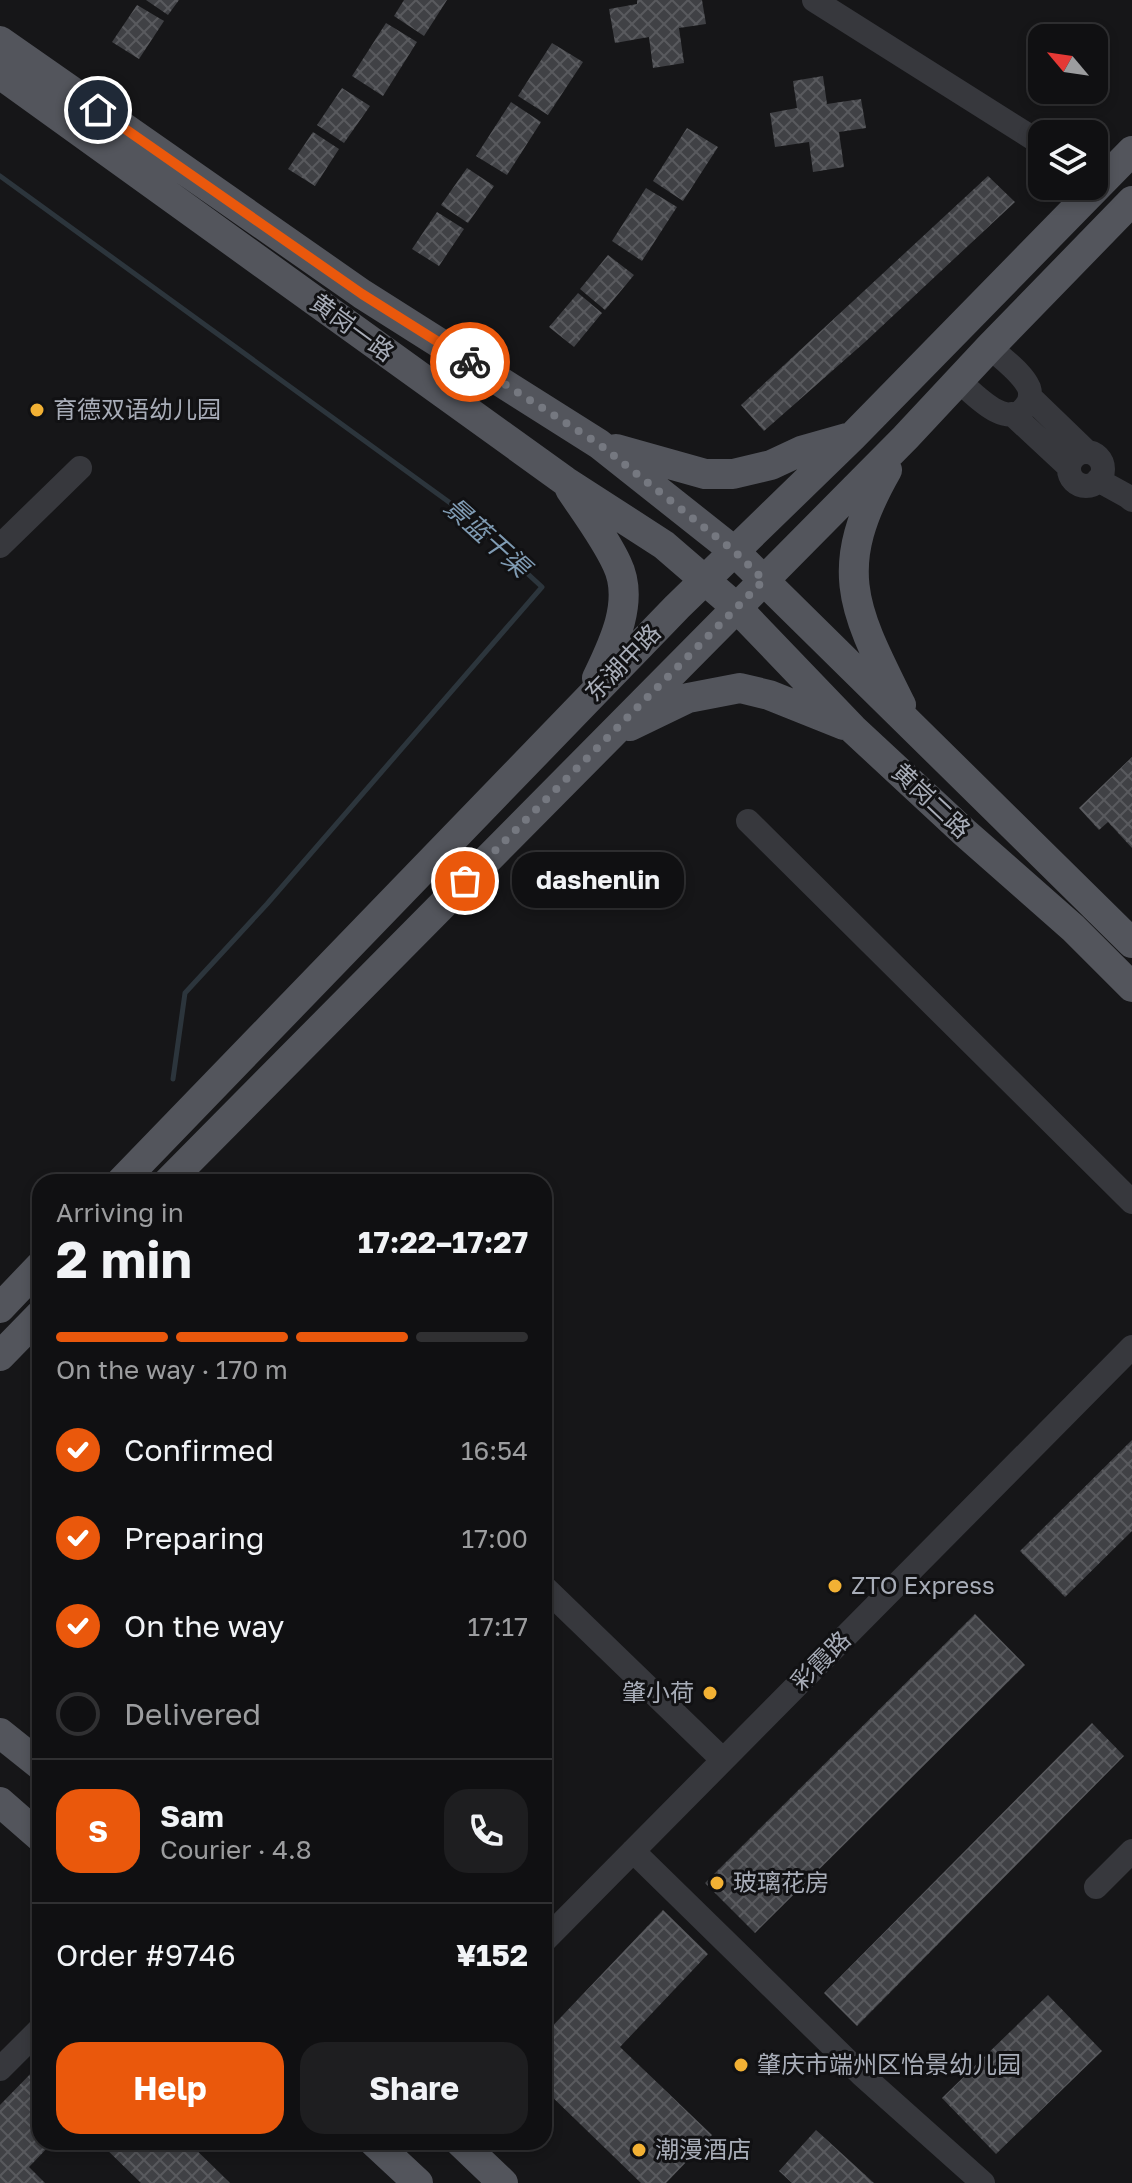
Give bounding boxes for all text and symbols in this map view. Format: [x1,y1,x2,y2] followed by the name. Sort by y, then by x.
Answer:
[1028,24,1108,104] north arrow
[1028,24,1108,200] map controls
[64,76,132,144] pin
[76,88,120,132] icon: home
[1028,120,1108,200] button: layers
[306,287,400,367] street label: 黄岗一路
[430,322,510,402] courier
[448,340,492,384] icon: bike
[53,394,221,423] place label: 育德双语幼儿园
[28,401,46,419] marker: 育德双语幼儿园
[438,490,539,586] water label: 景蓝干渠
[578,617,666,707] street label: 东湖中路
[887,757,977,843] street label: 黄岗二路
[431,847,499,915] pin
[513,853,685,909] callout: dashenlin
[443,859,487,903] icon: bag
[536,864,660,895] text: dashenlin
[56,1197,184,1228] text: Arriving in
[358,1224,528,1260] text: 17:22–17:27
[56,1227,192,1289] text: 2 min
[56,1354,288,1385] text: On the way · 170 m
[56,1428,100,1472] icon: check
[124,1432,274,1468] text: Confirmed
[461,1435,528,1466] text: 16:54
[56,1516,100,1560] icon: check
[124,1520,265,1556] text: Preparing
[462,1523,528,1554] text: 17:00
[851,1570,995,1599] place label: ZTO Express
[826,1577,844,1595] marker: ZTO Express
[56,1604,100,1648] icon: check
[124,1608,284,1644] text: On the way
[467,1611,528,1642] text: 17:17
[784,1624,856,1696] street label: 彩霞路
[622,1677,694,1706] place label: 肇小荷
[701,1684,719,1702] marker: 肇小荷
[124,1696,261,1732] text: Delivered
[444,1789,528,1873] button: phone
[160,1798,224,1834] text: Sam
[88,1813,108,1849] text: S
[160,1834,312,1865] text: Courier · 4.8
[733,1867,829,1896] place label: 玻璃花房
[708,1874,726,1892] marker: 玻璃花房
[56,1937,236,1973] text: Order #9746
[456,1937,528,1973] text: ¥152
[56,2042,284,2134] button: Help
[300,2042,528,2134] button: Share
[757,2049,1021,2078] place label: 肇庆市端州区怡景幼儿园
[732,2056,750,2074] marker: 肇庆市端州区怡景幼儿园
[655,2134,751,2163] place label: 潮漫酒店
[630,2141,648,2159] marker: 潮漫酒店

